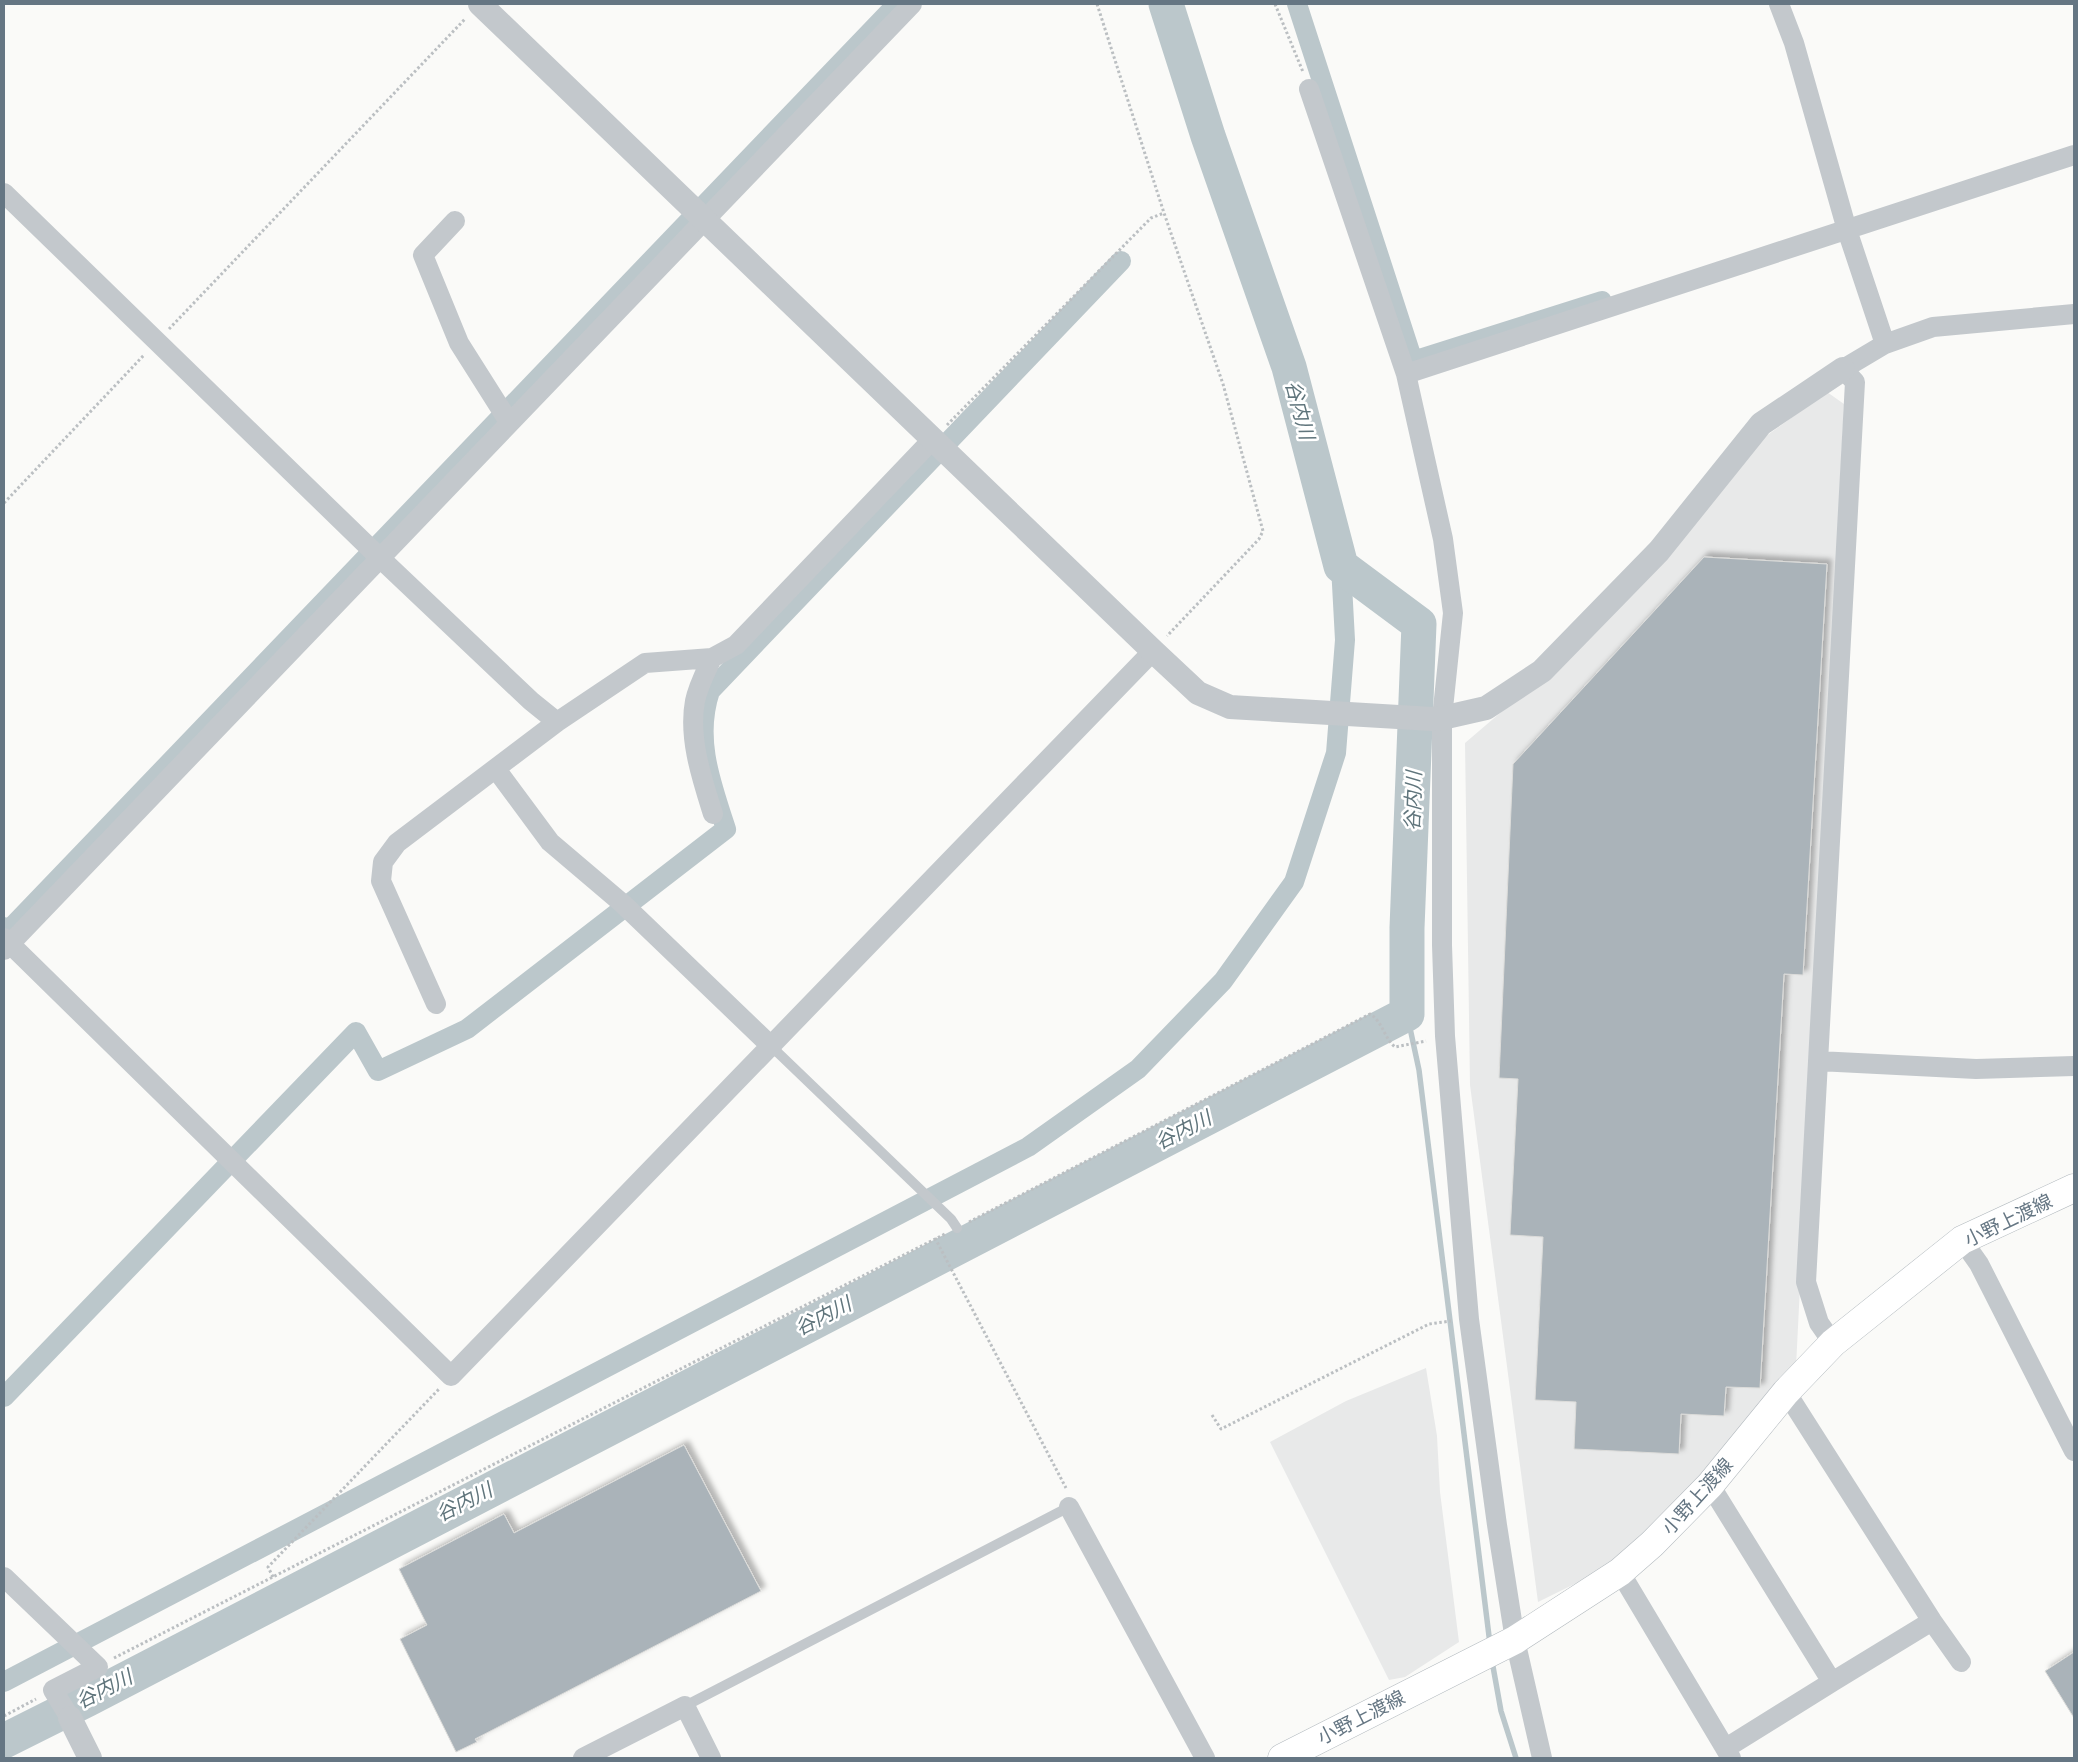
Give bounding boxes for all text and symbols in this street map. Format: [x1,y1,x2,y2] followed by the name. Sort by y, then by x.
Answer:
[1278,377,1322,445] water label: 谷内川
[1398,769,1429,832] water label: 谷内川
[1150,1103,1218,1157] water label: 谷内川
[1960,1187,2057,1253] street label: 小野上渡線
[790,1289,858,1343] water label: 谷内川
[1656,1452,1739,1541] street label: 小野上渡線
[431,1475,499,1529] water label: 谷内川
[71,1662,139,1716] water label: 谷内川
[1313,1684,1410,1751] street label: 小野上渡線

